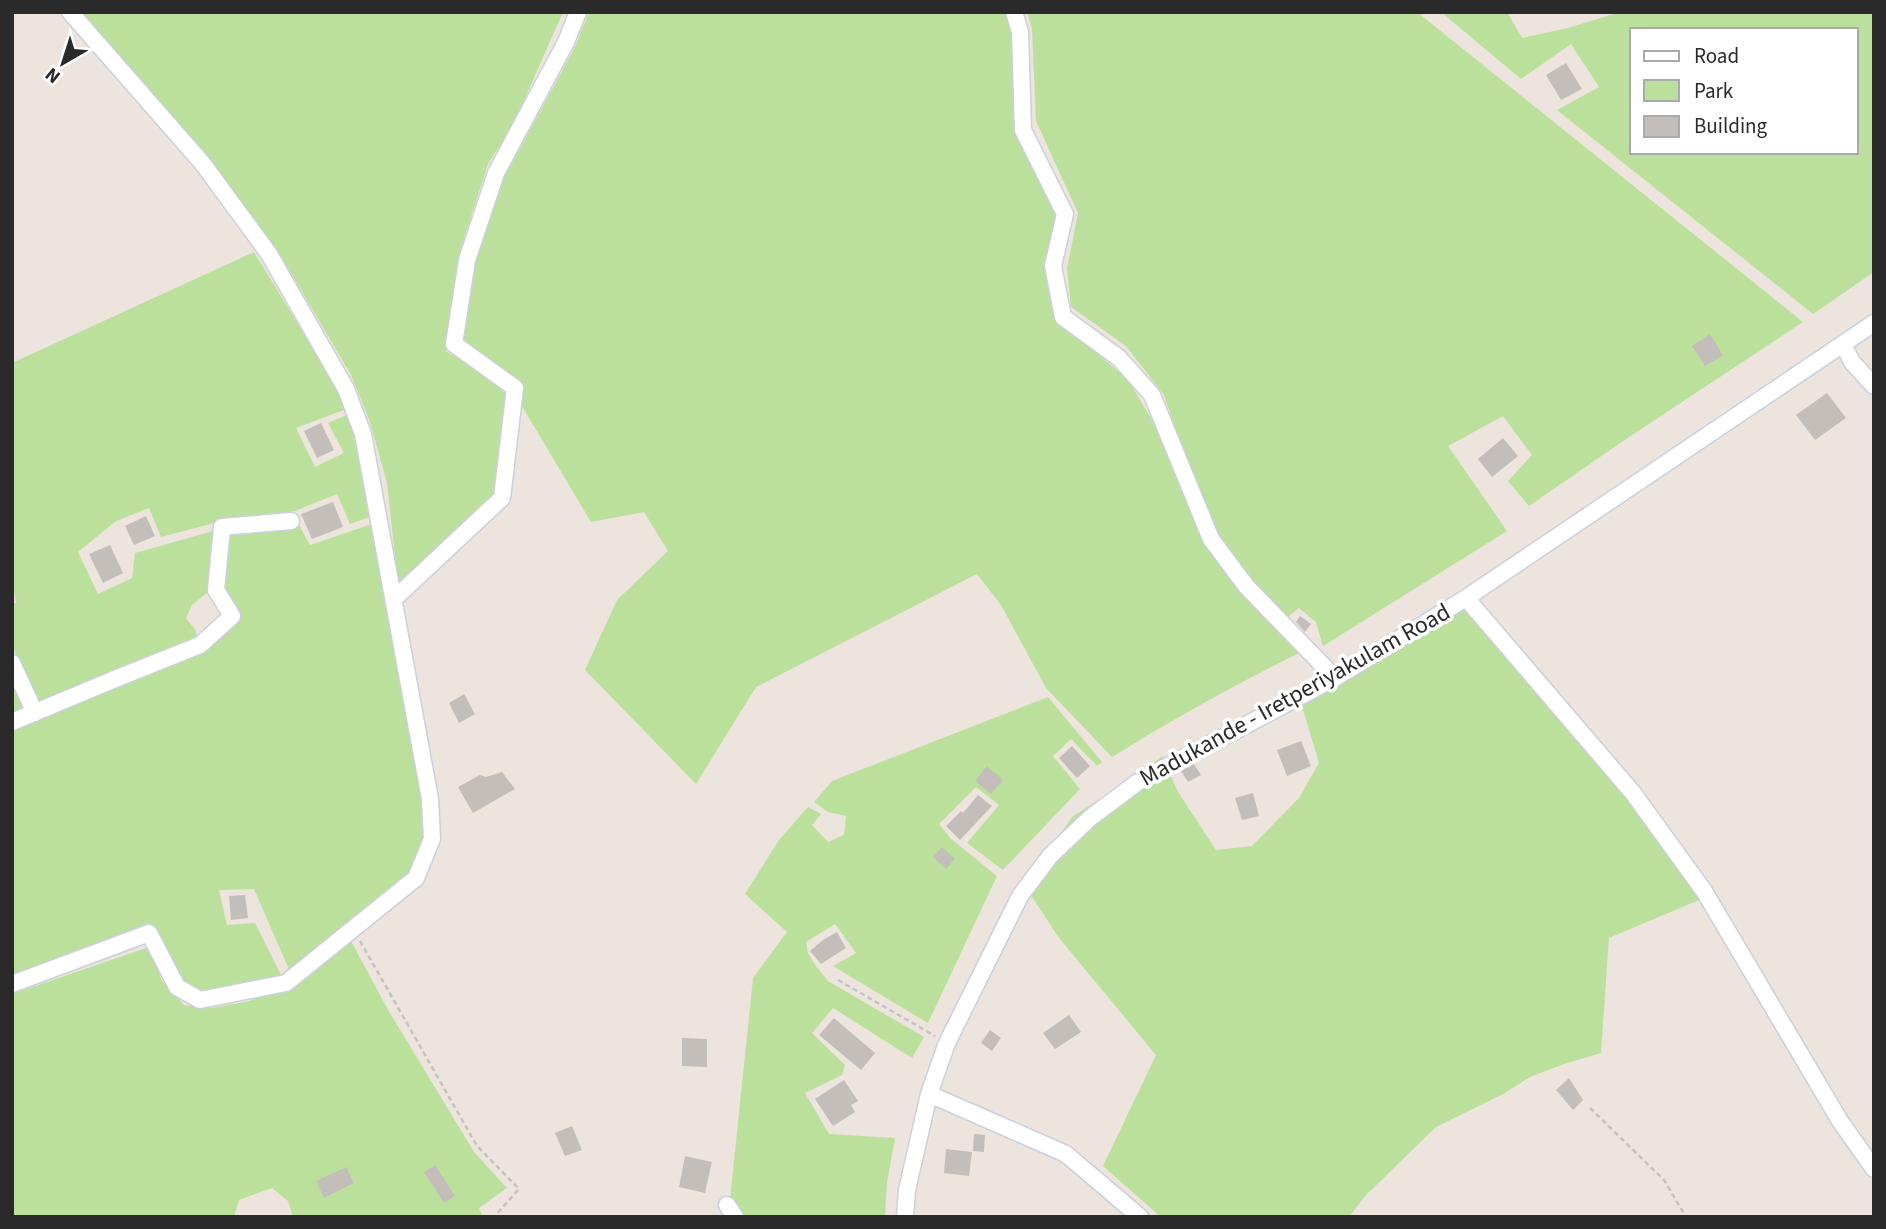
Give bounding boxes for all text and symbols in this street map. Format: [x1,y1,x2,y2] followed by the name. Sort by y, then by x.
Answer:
[28,28,98,98] north arrow
[1630,28,1858,154] legend
[1694,41,1739,71] text: Road
[40,61,67,90] text: N
[1694,76,1734,106] text: Park
[1694,111,1768,141] text: Building
[1133,595,1457,795] street label: Madukande - Iretperiyakulam Road

